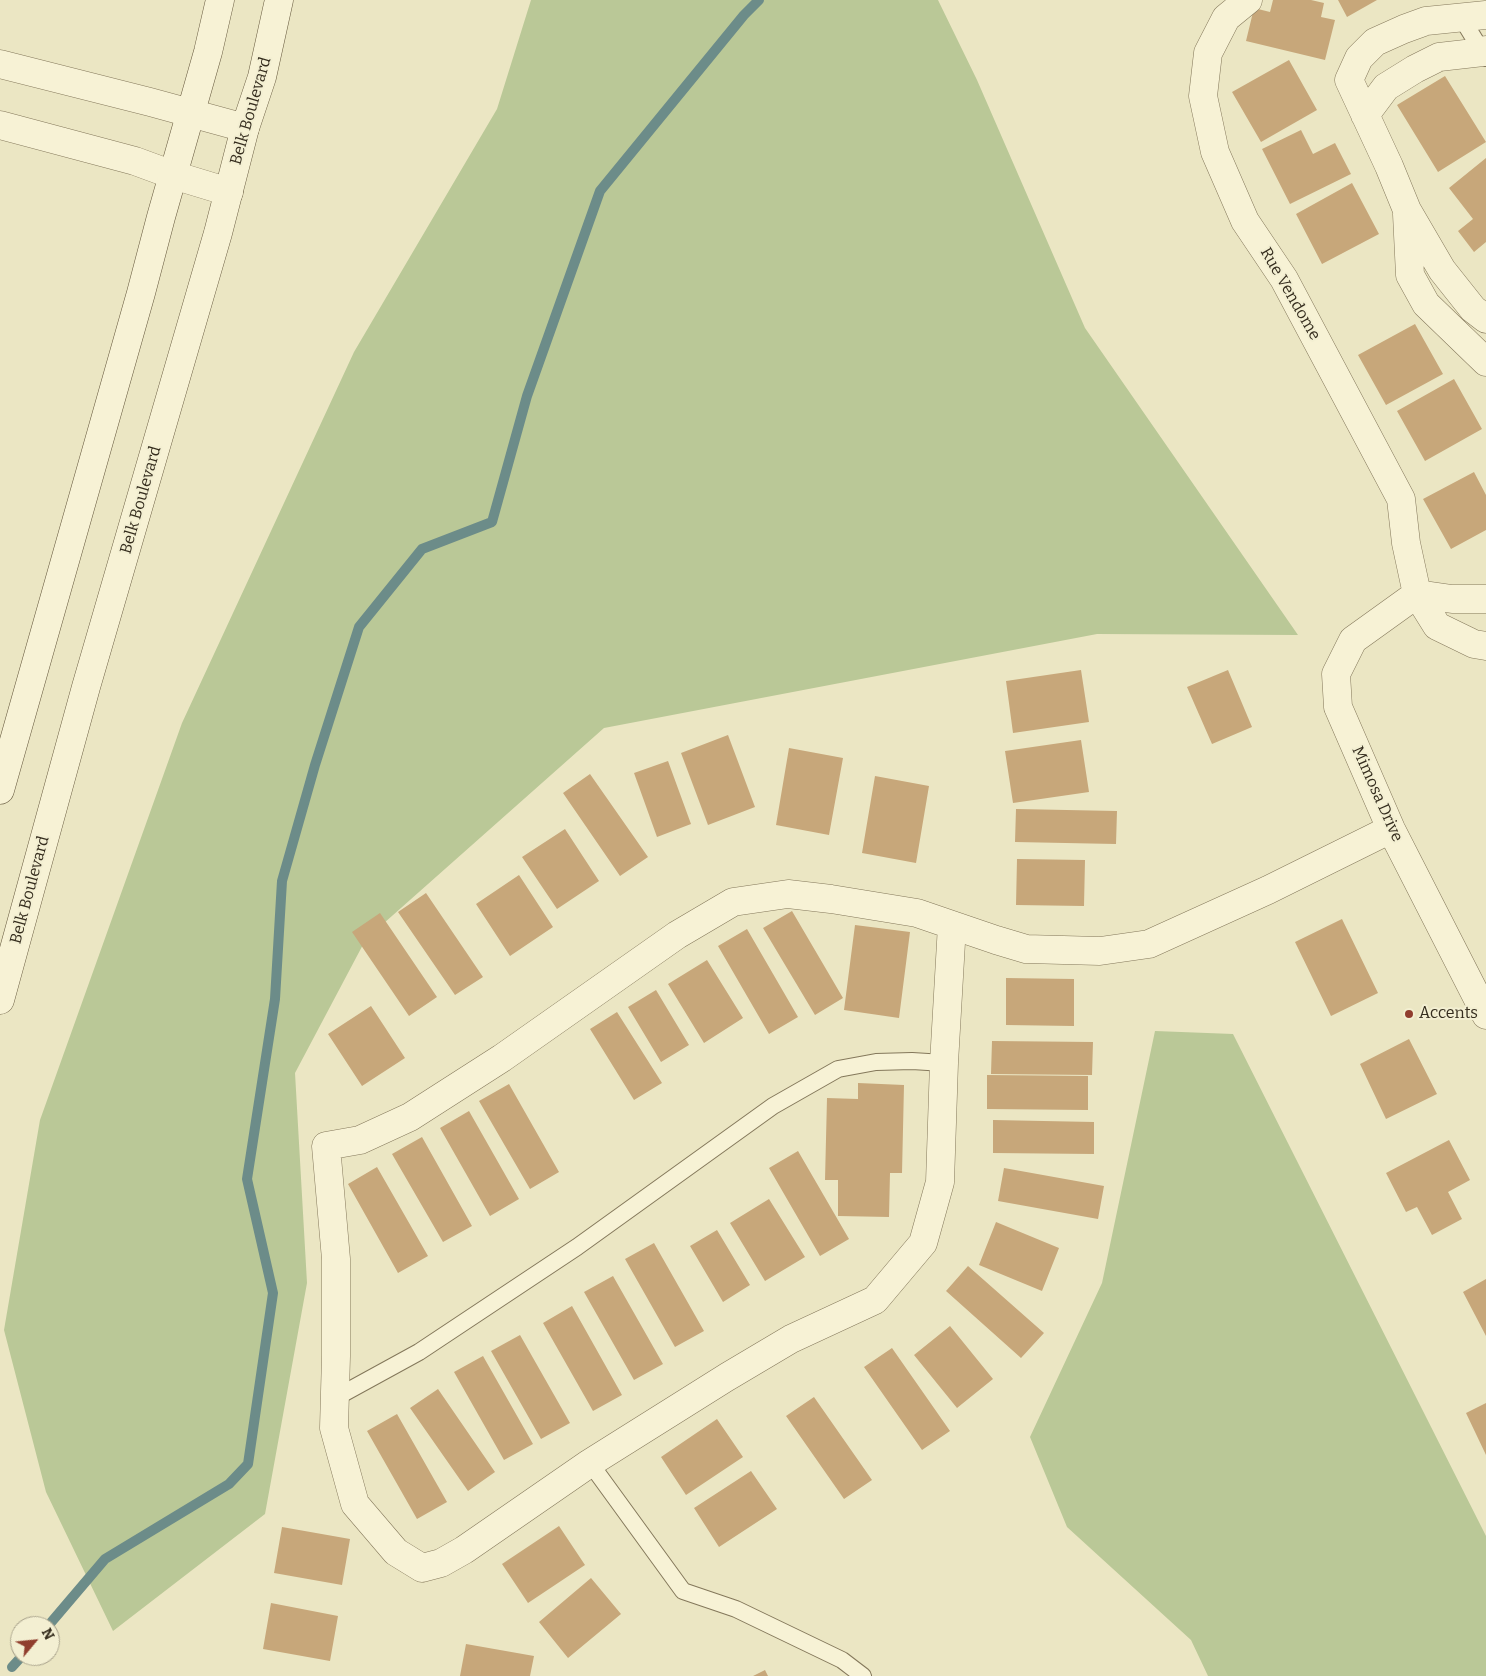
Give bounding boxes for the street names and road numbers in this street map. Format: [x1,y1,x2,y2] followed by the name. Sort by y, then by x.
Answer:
[226,55,276,167] street label: Belk Boulevard
[1256,244,1324,344] street label: Rue Vendome
[116,444,166,556] street label: Belk Boulevard
[1347,743,1407,845] street label: Mimosa Drive
[6,834,54,946] street label: Belk Boulevard

